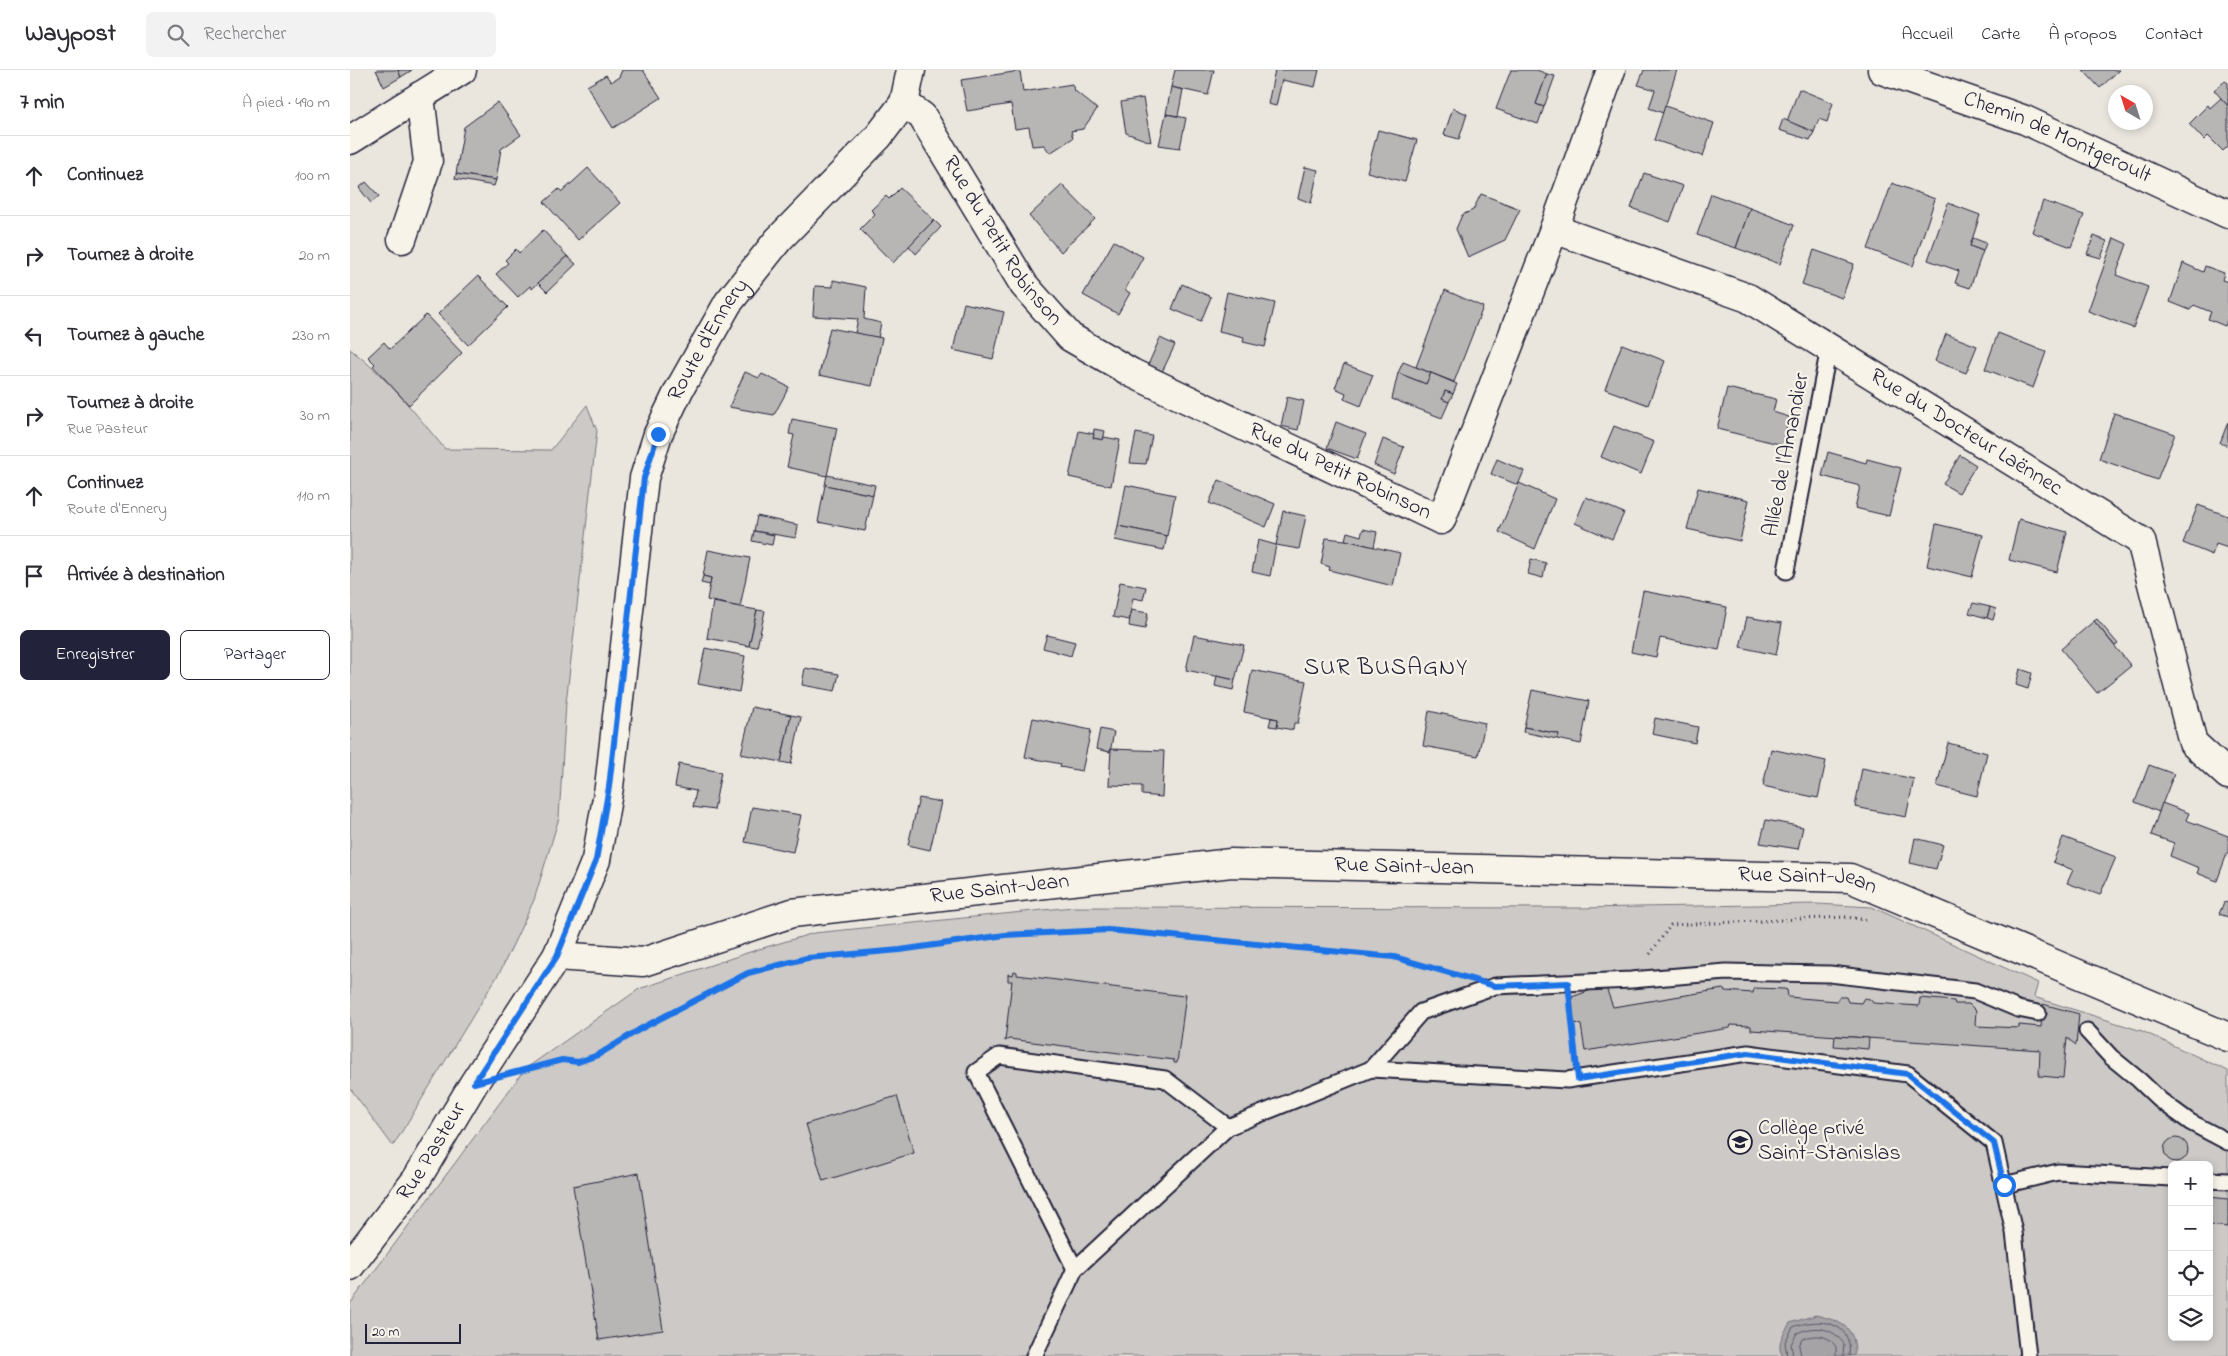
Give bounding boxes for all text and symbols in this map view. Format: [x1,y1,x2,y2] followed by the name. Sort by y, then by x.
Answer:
[146,12,496,57] search box
[25,17,116,52] text: Waypost
[164,21,192,49] icon: search
[204,21,286,48] text: Rechercher
[1901,22,1953,48] text: Accueil
[1981,22,2020,48] text: Carte
[2048,22,2117,48] text: À propos
[2145,22,2203,48] text: Contact
[1959,84,2157,193] street label: Chemin de Montgeroult
[2108,85,2153,130] north arrow
[20,88,64,118] text: 7 min
[242,91,330,115] text: À pied · 490 m
[934,150,1070,334] street label: Rue du Petit Robinson
[20,162,48,190] icon: ahead
[67,162,143,189] text: Continuez
[295,164,330,188] text: 100 m
[20,242,48,270] icon: right
[67,242,193,269] text: Tournez à droite
[299,244,330,268] text: 20 m
[660,272,758,406] street label: Route d'Ennery
[20,322,48,350] icon: left
[67,322,204,349] text: Tournez à gauche
[292,324,330,348] text: 230 m
[1863,361,2069,505] street label: Rue du Docteur Laënnec
[1755,370,1819,540] street label: Allée de l'Amandier
[67,390,193,417] text: Tournez à droite
[20,402,48,430] icon: right
[300,404,330,428] text: 30 m
[1243,415,1437,529] street label: Rue du Petit Robinson
[67,417,148,441] text: Rue Pasteur
[647,423,670,446] route end
[67,470,143,497] text: Continuez
[20,482,48,510] icon: ahead
[296,484,330,508] text: 110 m
[67,497,167,521] text: Route d'Ennery
[20,562,48,590] icon: arrive
[67,562,225,589] text: Arrivée à destination
[20,630,170,680] button: Enregistrer
[180,630,330,680] button: Partager
[1304,651,1468,686] district label: SUR BUSAGNY
[1334,850,1474,885] street label: Rue Saint-Jean
[1738,859,1882,904] street label: Rue Saint-Jean
[928,866,1071,913] street label: Rue Saint-Jean
[389,1096,475,1208] street label: Rue Pasteur
[1758,1113,1901,1170] place label: Collège privé Saint-Stanislas
[1727,1129,1753,1155] school or university icon: Collège privé Saint-Stanislas
[2168,1161,2213,1341] map controls
[2168,1161,2213,1206] button: +
[1993,1174,2016,1197] route start
[2168,1206,2213,1251] button: −
[2168,1251,2213,1296] button: locate
[2168,1296,2213,1341] button: layers
[365,1321,461,1344] scale bar
[372,1322,399,1343] text: 20 m

